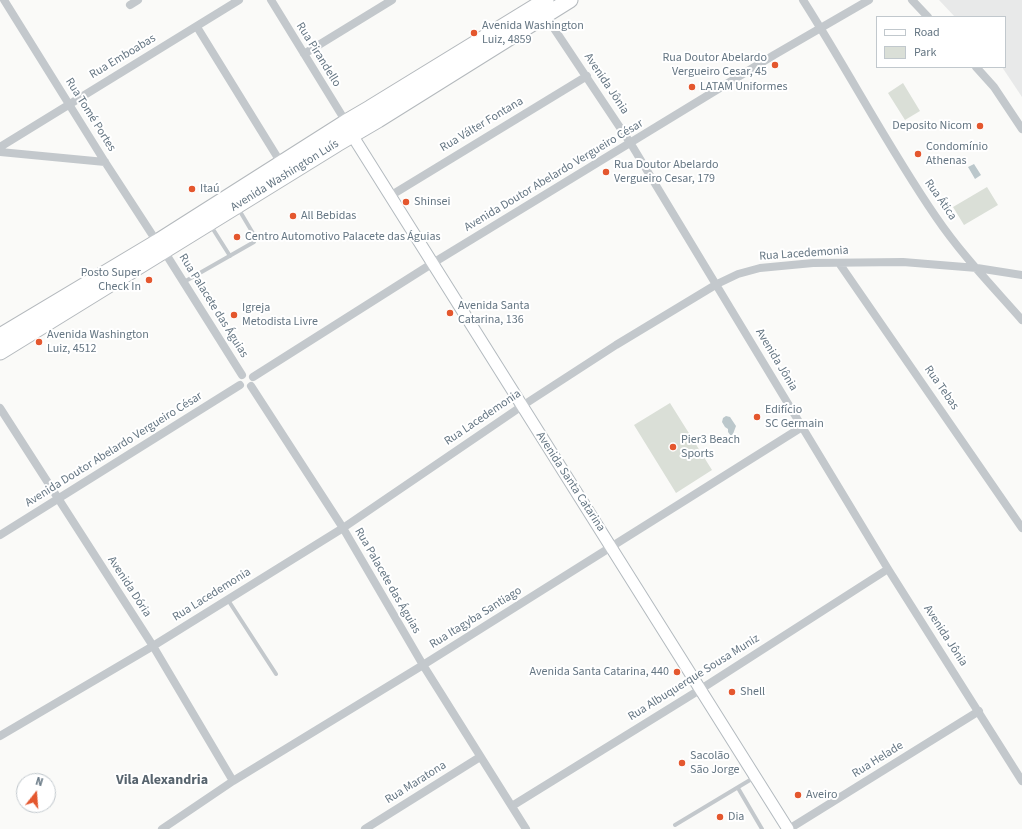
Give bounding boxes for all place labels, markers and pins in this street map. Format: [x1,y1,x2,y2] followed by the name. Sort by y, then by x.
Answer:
[482,19,584,47] place label: Avenida Washington Luiz, 4859
[469,28,479,38] marker: Avenida Washington Luiz, 4859
[662,51,767,79] place label: Rua Doutor Abelardo Vergueiro Cesar, 45
[770,60,780,70] marker: Rua Doutor Abelardo Vergueiro Cesar, 45
[700,80,788,94] place label: LATAM Uniformes
[687,82,697,92] marker: LATAM Uniformes
[892,119,972,133] place label: Deposito Nicom
[975,121,985,131] marker: Deposito Nicom
[926,140,988,168] place label: Condomínio Athenas
[913,149,923,159] marker: Condomínio Athenas
[614,158,719,186] place label: Rua Doutor Abelardo Vergueiro Cesar, 179
[601,167,611,177] marker: Rua Doutor Abelardo Vergueiro Cesar, 179
[200,182,220,196] place label: Itaú
[187,184,197,194] marker: Itaú
[414,195,450,209] place label: Shinsei
[401,197,411,207] marker: Shinsei
[301,209,356,223] place label: All Bebidas
[288,211,298,221] marker: All Bebidas
[245,230,440,244] place label: Centro Automotivo Palacete das Águias
[232,232,242,242] marker: Centro Automotivo Palacete das Águias
[81,266,141,294] place label: Posto Super Check In
[144,275,154,285] marker: Posto Super Check In
[458,299,529,327] place label: Avenida Santa Catarina, 136
[242,301,318,329] place label: Igreja Metodista Livre
[445,308,455,318] marker: Avenida Santa Catarina, 136
[229,310,239,320] marker: Igreja Metodista Livre
[47,328,149,356] place label: Avenida Washington Luiz, 4512
[34,337,44,347] marker: Avenida Washington Luiz, 4512
[765,403,824,431] place label: Edifício SC Germain
[752,412,762,422] marker: Edifício SC Germain
[681,433,740,461] place label: Pier3 Beach Sports
[668,442,678,452] marker: Pier3 Beach Sports
[530,665,669,679] place label: Avenida Santa Catarina, 440
[672,667,682,677] marker: Avenida Santa Catarina, 440
[740,685,765,699] place label: Shell
[727,687,737,697] marker: Shell
[690,749,739,777] place label: Sacolão São Jorge
[677,758,687,768] marker: Sacolão São Jorge
[806,788,837,802] place label: Aveiro
[793,790,803,800] marker: Aveiro
[728,810,744,824] place label: Dia
[715,812,725,822] marker: Dia

